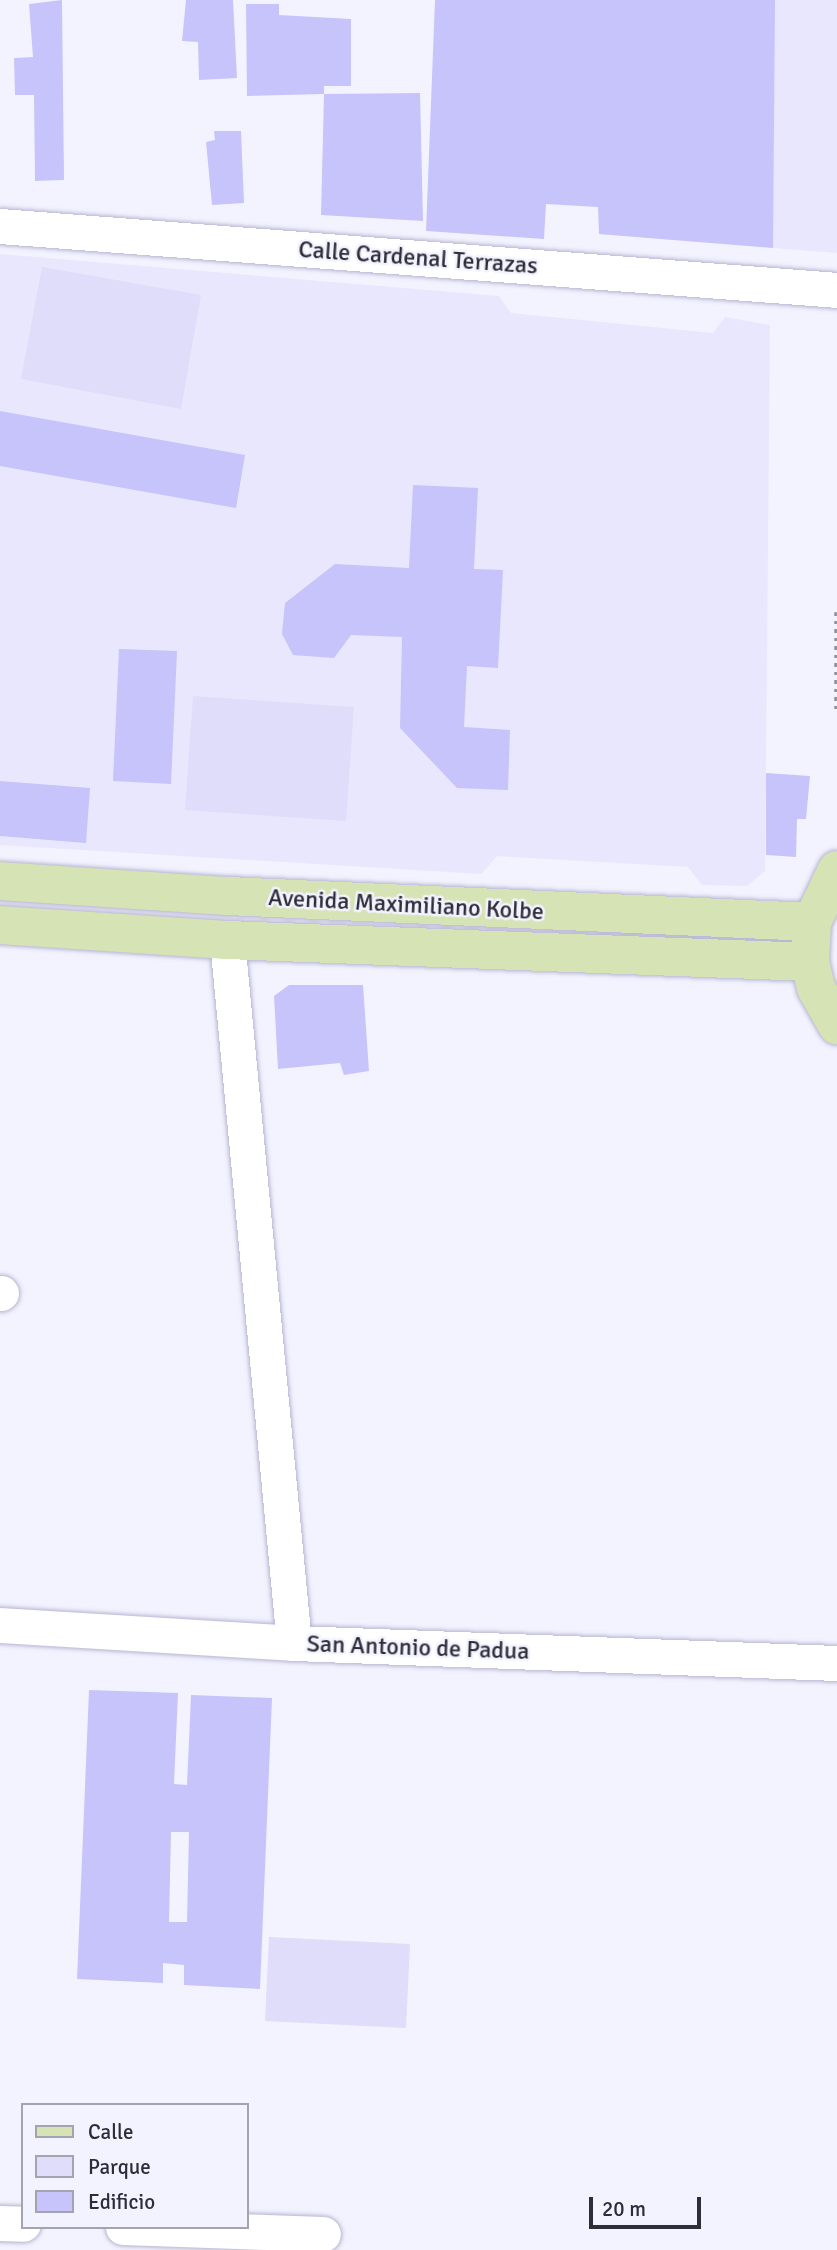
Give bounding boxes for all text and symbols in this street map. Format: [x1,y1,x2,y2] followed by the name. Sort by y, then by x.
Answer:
[297,235,539,281] street label: Calle Cardenal Terrazas
[267,883,545,927] street label: Avenida Maximiliano Kolbe
[306,1630,530,1666] street label: San Antonio de Padua
[21,2103,248,2229] legend
[88,2119,134,2145] text: Calle
[88,2154,151,2180] text: Parque
[592,2184,704,2228] scale bar
[88,2189,155,2215] text: Edificio
[602,2196,646,2222] text: 20 m

